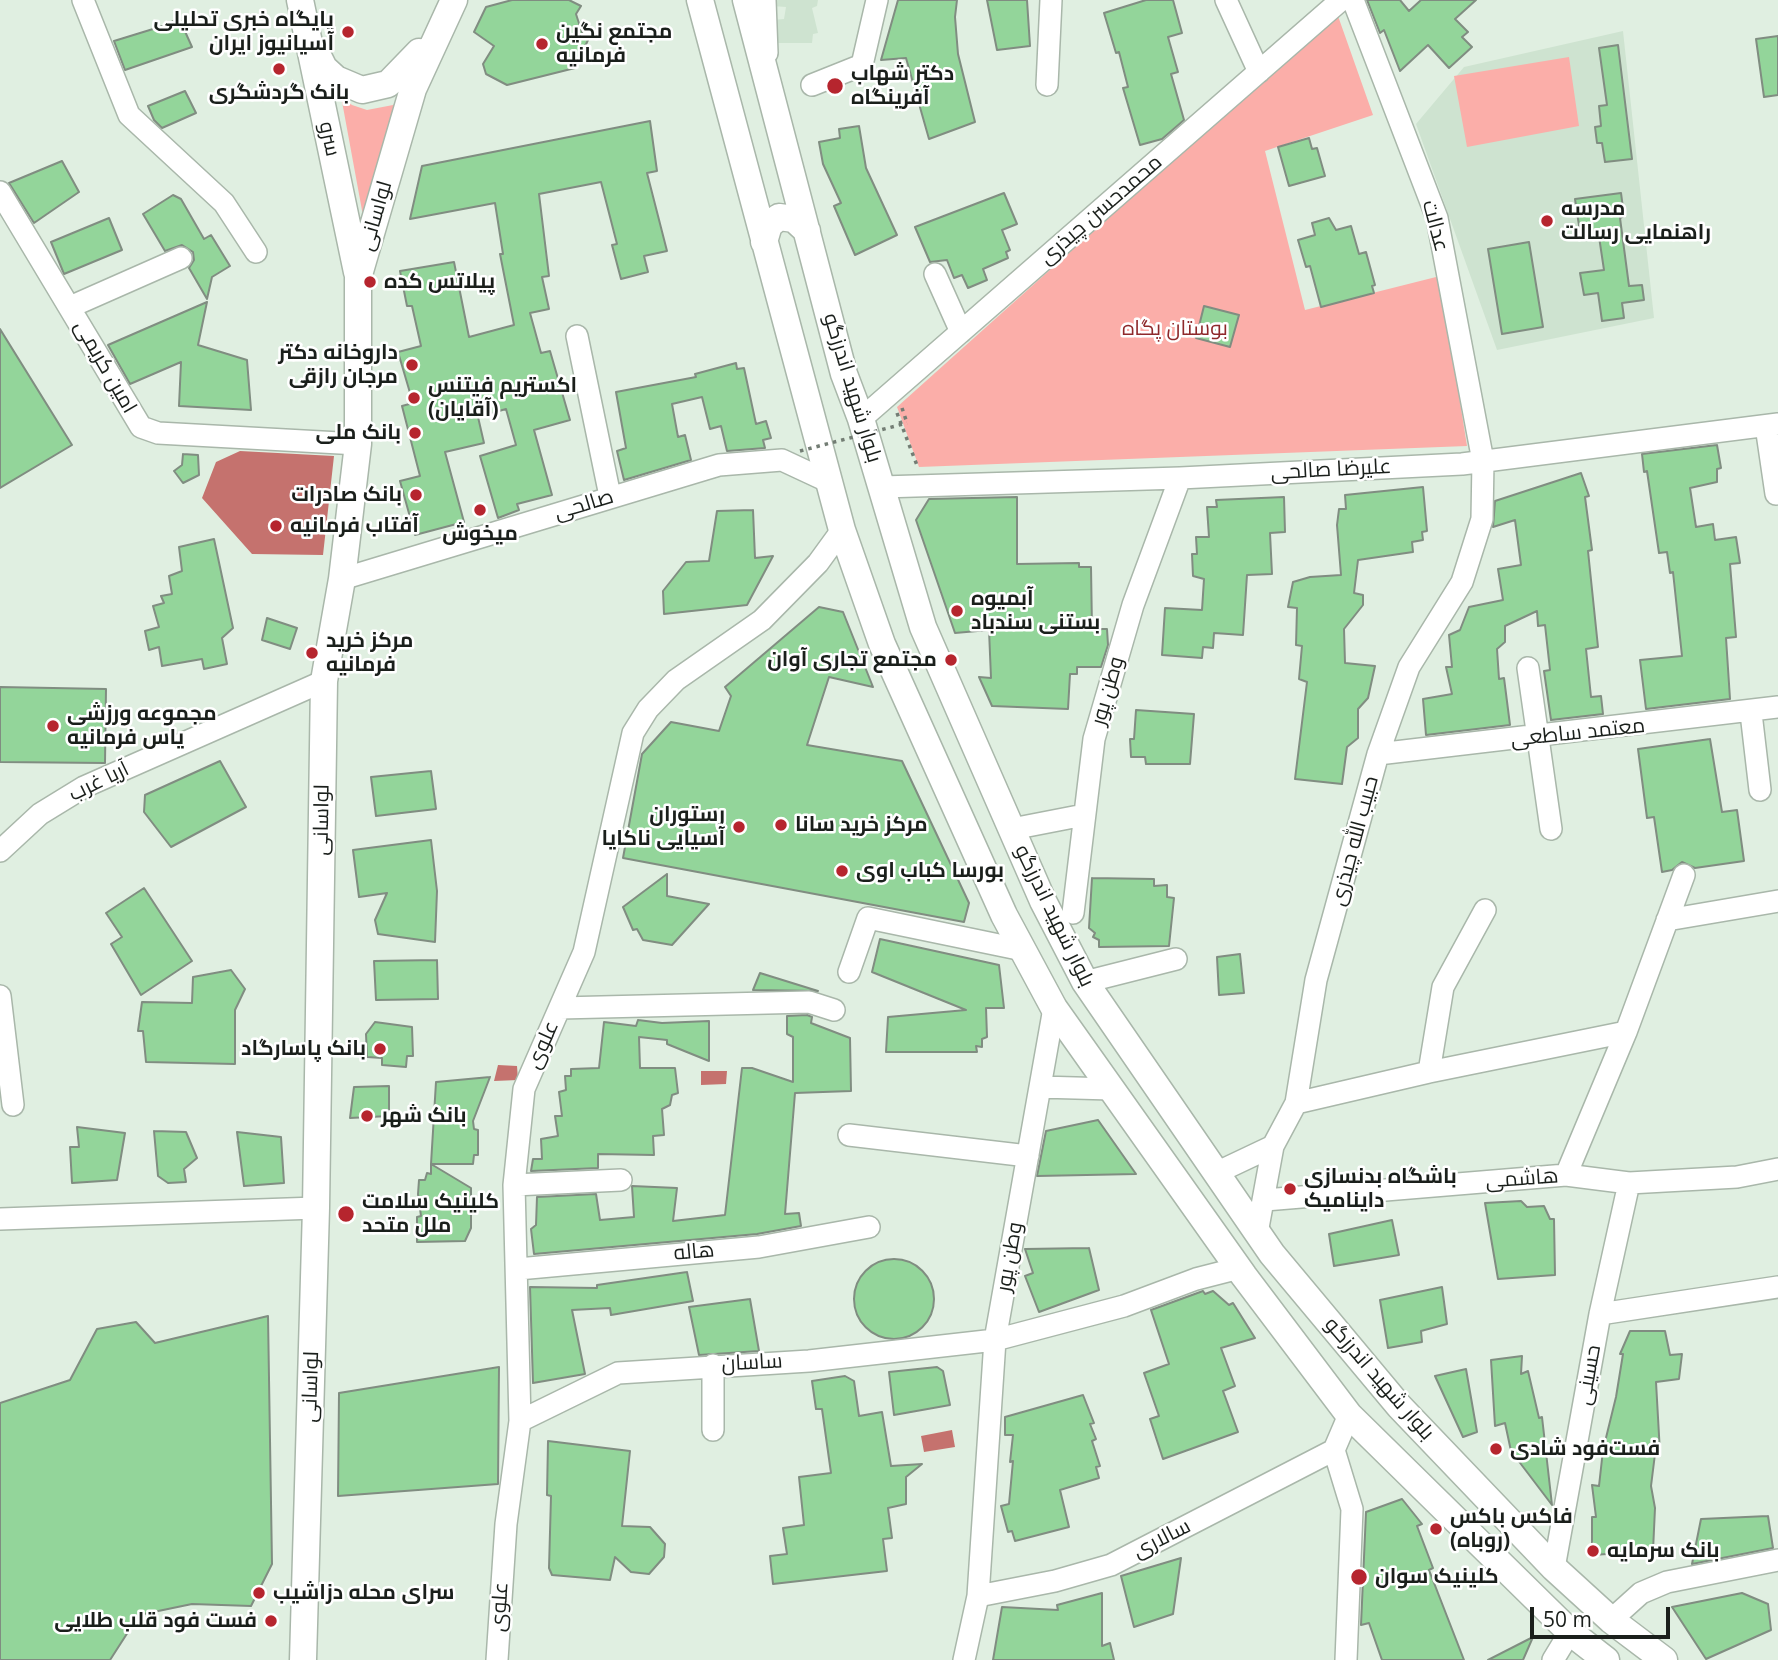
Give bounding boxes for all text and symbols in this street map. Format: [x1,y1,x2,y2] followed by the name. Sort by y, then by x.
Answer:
[154,7,334,57] place label: پایگاه خبری تحلیلی آسیانیوز ایران
[556,19,672,69] place label: مجتمع نگین فرمانیه
[340,24,356,40] marker: پایگاه خبری تحلیلی آسیانیوز ایران
[534,36,550,52] marker: مجتمع نگین فرمانیه
[271,61,287,77] marker: بانک گردشگری
[851,61,954,111] place label: دکتر شهاب آفرینگاه
[825,76,845,96] marker: دکتر شهاب آفرینگاه
[209,80,349,106] place label: بانک گردشگری
[313,119,345,159] street label: سرو
[1034,150,1168,270] street label: محمدحسن چیذری
[354,178,398,254] street label: لواسانی
[1561,196,1711,246] place label: مدرسه راهنمایی رسالت
[1416,198,1454,254] street label: عدالت
[1539,213,1555,229] marker: مدرسه راهنمایی رسالت
[384,269,495,295] place label: پیلاتس کده
[362,274,378,290] marker: پیلاتس کده
[817,310,887,466] street label: بلوار شهید اندرزگو
[68,316,142,418] street label: امین کریمی
[1122,316,1228,342] park label: بوستان پگاه
[278,340,398,390] place label: داروخانه دکتر مرجان رازقی
[404,357,420,373] marker: داروخانه دکتر مرجان رازقی
[428,373,577,423] place label: اکستریم فیتنس (آقایان)
[406,390,422,406] marker: اکستریم فیتنس (آقایان)
[316,420,401,446] place label: بانک ملی
[407,425,423,441] marker: بانک ملی
[1270,454,1392,486] street label: علیرضا صالحی
[291,482,402,508] place label: بانک صادرات
[551,484,617,526] street label: صالحی
[408,487,424,503] marker: بانک صادرات
[472,502,488,518] marker: میخوش
[290,513,419,539] place label: آفتاب فرمانیه
[268,518,284,534] marker: آفتاب فرمانیه
[442,521,518,547] place label: میخوش
[971,586,1100,636] place label: آبمیوه بستنی سندباد
[949,603,965,619] marker: آبمیوه بستنی سندباد
[326,628,413,678] place label: مرکز خرید فرمانیه
[304,645,320,661] marker: مرکز خرید فرمانیه
[767,647,937,673] place label: مجتمع تجاری آوان
[943,652,959,668] marker: مجتمع تجاری آوان
[1086,654,1130,728] street label: وطن پور
[67,701,217,751] place label: مجموعه ورزشی یاس فرمانیه
[1510,713,1646,753] street label: معتمد ساطعی
[45,718,61,734] marker: مجموعه ورزشی یاس فرمانیه
[65,757,133,807] street label: آریا غرب
[1326,773,1384,909] street label: حبیب الله چیذری
[309,784,335,856] street label: لواسانی
[601,802,725,852] place label: رستوران آسیایی ناکایا
[795,812,928,838] place label: مرکز خرید سانا
[773,817,789,833] marker: مرکز خرید سانا
[731,819,747,835] marker: رستوران آسیایی ناکایا
[1009,841,1099,991] street label: بلوار شهید اندرزگو
[856,858,1004,884] place label: بورسا کباب اوی
[834,863,850,879] marker: بورسا کباب اوی
[521,1017,565,1073] street label: علوی
[241,1036,366,1062] place label: بانک پاسارگاد
[372,1041,388,1057] marker: بانک پاسارگاد
[381,1103,467,1129] place label: بانک شهر
[359,1108,375,1124] marker: بانک شهر
[1304,1164,1457,1214] place label: باشگاه بدنسازی داینامیک
[1485,1164,1559,1194] street label: هاشمی
[1282,1181,1298,1197] marker: باشگاه بدنسازی داینامیک
[362,1189,499,1239] place label: کلینیک سلامت ملل متحد
[336,1204,356,1224] marker: کلینیک سلامت ملل متحد
[991,1220,1029,1294] street label: وطن پور
[673,1238,715,1266] street label: هاله
[1319,1312,1439,1446] street label: بلوار شهید اندرزگو
[1571,1343,1607,1407] street label: حسینی
[721,1349,783,1377] street label: ساسان
[297,1351,325,1423] street label: لواسانی
[1510,1436,1660,1462] place label: فست‌فود شادی
[1488,1441,1504,1457] marker: فست‌فود شادی
[1450,1504,1573,1554] place label: فاکس باکس (روباه)
[1129,1514,1195,1564] street label: سالاری
[1428,1521,1444,1537] marker: فاکس باکس (روباه)
[1607,1538,1720,1564] place label: بانک سرمایه
[1585,1543,1601,1559] marker: بانک سرمایه
[1375,1564,1499,1590] place label: کلینیک سوان
[1349,1567,1369,1587] marker: کلینیک سوان
[273,1580,454,1606] place label: سرای محله دزاشیب
[486,1581,514,1633] street label: علوی
[251,1585,267,1601] marker: سرای محله دزاشیب
[1533,1594,1673,1638] scale bar
[1543,1605,1592,1633] text: 50 m
[54,1608,257,1634] place label: فست فود قلب طلایی
[263,1613,279,1629] marker: فست فود قلب طلایی

